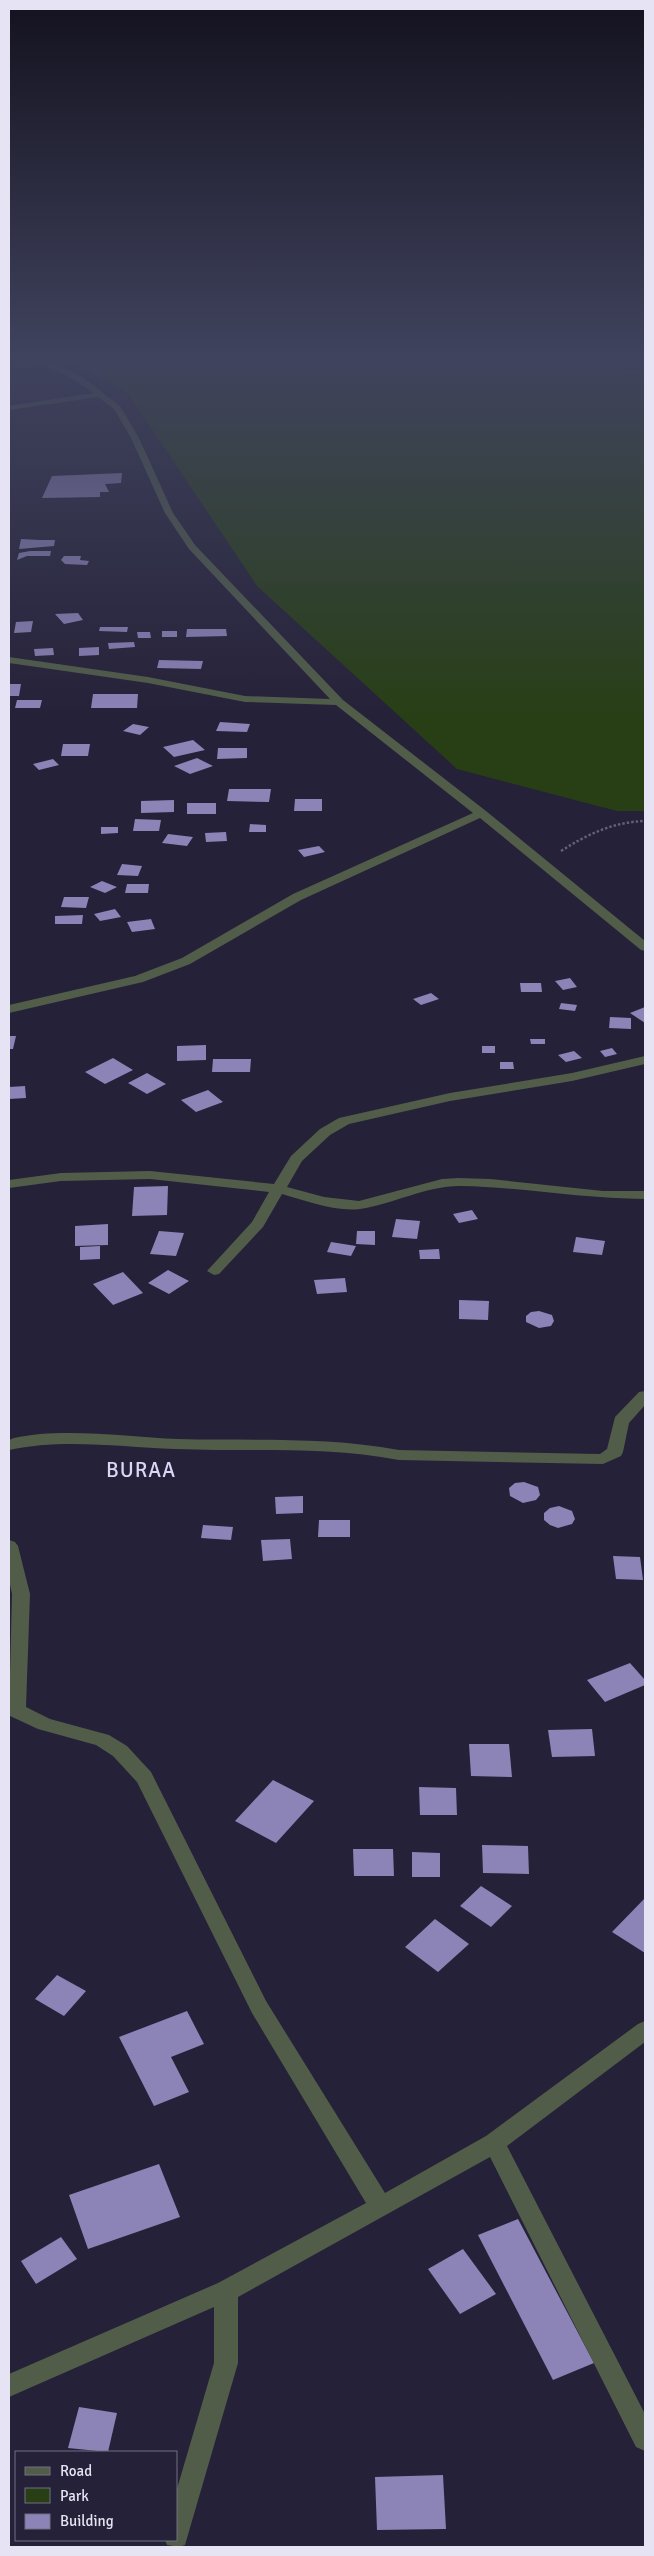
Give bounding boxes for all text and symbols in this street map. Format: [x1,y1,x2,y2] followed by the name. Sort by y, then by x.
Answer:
[106,1457,176,1483] district label: BURAA
[15,2451,178,2541] legend
[60,2462,92,2480] text: Road
[60,2487,89,2505] text: Park
[60,2512,114,2530] text: Building

